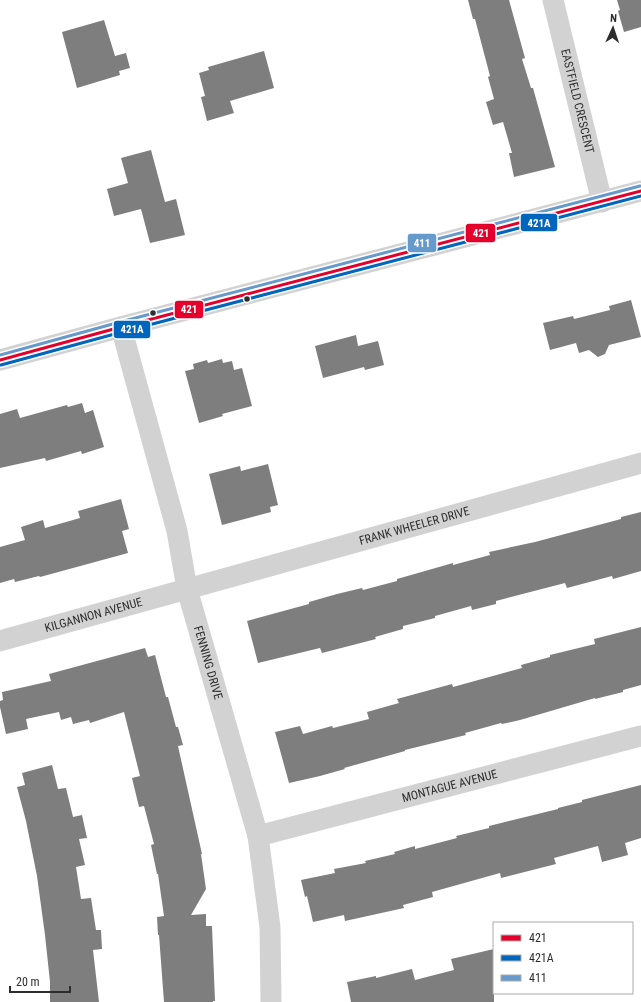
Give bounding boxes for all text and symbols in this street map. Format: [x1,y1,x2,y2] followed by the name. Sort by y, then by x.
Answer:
[593,8,633,48] north arrow
[610,12,617,25] text: N
[558,47,597,155] street label: EASTFIELD CRESCENT
[520,213,558,232] line badge: 421A
[527,217,551,230] text: 421A
[465,223,496,243] line badge: 421
[473,227,489,240] text: 421
[407,233,437,253] line badge: 411
[414,237,430,250] text: 411
[242,294,252,304] unlabelled marker
[174,300,204,319] line badge: 421
[181,303,197,316] text: 421
[148,308,158,318] unlabelled marker
[113,320,151,339] line badge: 421A
[120,323,144,336] text: 421A
[357,504,471,548] street label: FRANK WHEELER DRIVE
[43,595,144,635] street label: KILGANNON AVENUE
[191,624,225,701] street label: FENNING DRIVE
[400,767,499,805] street label: MONTAGUE AVENUE
[493,922,633,994] legend
[529,931,547,945] text: 421
[529,951,554,965] text: 421A
[10,968,70,994] scale bar
[529,971,547,985] text: 411
[16,975,40,989] text: 20 m

